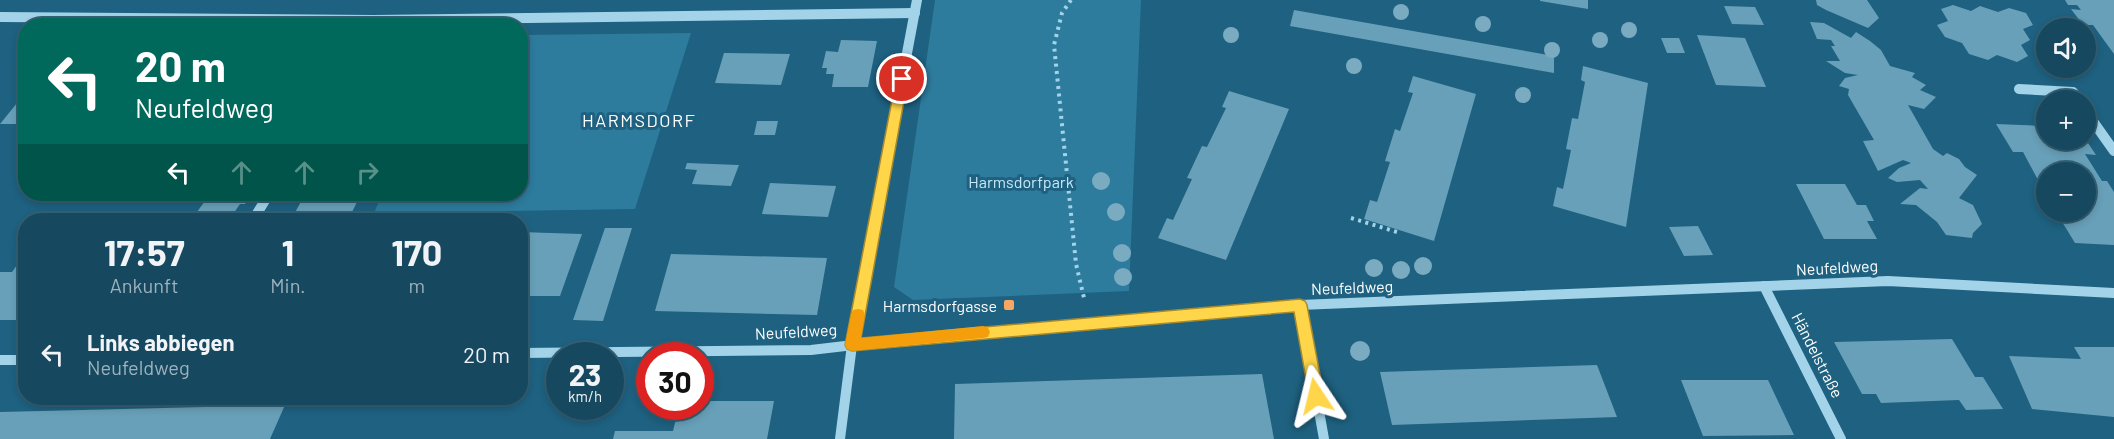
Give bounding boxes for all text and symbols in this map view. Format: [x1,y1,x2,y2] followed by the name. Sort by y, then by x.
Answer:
[2036,18,2096,222] map controls
[2036,18,2096,78] button: sound
[135,40,226,90] text: 20 m
[36,42,114,120] icon: left
[876,53,927,104] pin
[885,62,918,95] icon: arrive
[2036,90,2096,150] button: +
[135,91,274,123] text: Neufeldweg
[582,109,696,131] district label: HARMSDORF
[162,156,195,189] icon: left
[225,156,258,189] icon: ahead
[288,156,321,189] icon: ahead
[351,156,384,189] icon: right
[2036,162,2096,222] button: −
[968,172,1074,191] park label: Harmsdorfpark
[104,230,185,273] text: 17:57
[282,230,294,273] text: 1
[391,230,442,273] text: 170
[1795,255,1879,279] street label: Neufeldweg
[110,273,179,297] text: Ankunft
[270,273,306,297] text: Min.
[409,273,425,297] text: m
[1311,276,1393,298] street label: Neufeldweg
[883,296,997,315] place label: Harmsdorfgasse
[1002,298,1016,312] marker: Harmsdorfgasse
[1788,309,1848,401] street label: Händelstraße
[754,319,838,343] street label: Neufeldweg
[87,329,235,355] text: Links abbiegen
[36,338,69,371] icon: left
[463,341,510,367] text: 20 m
[636,342,714,420] speed limit sign: 30
[87,355,190,379] text: Neufeldweg
[569,356,601,392] text: 23
[1284,364,1348,428] position arrow
[568,387,602,405] text: km/h

